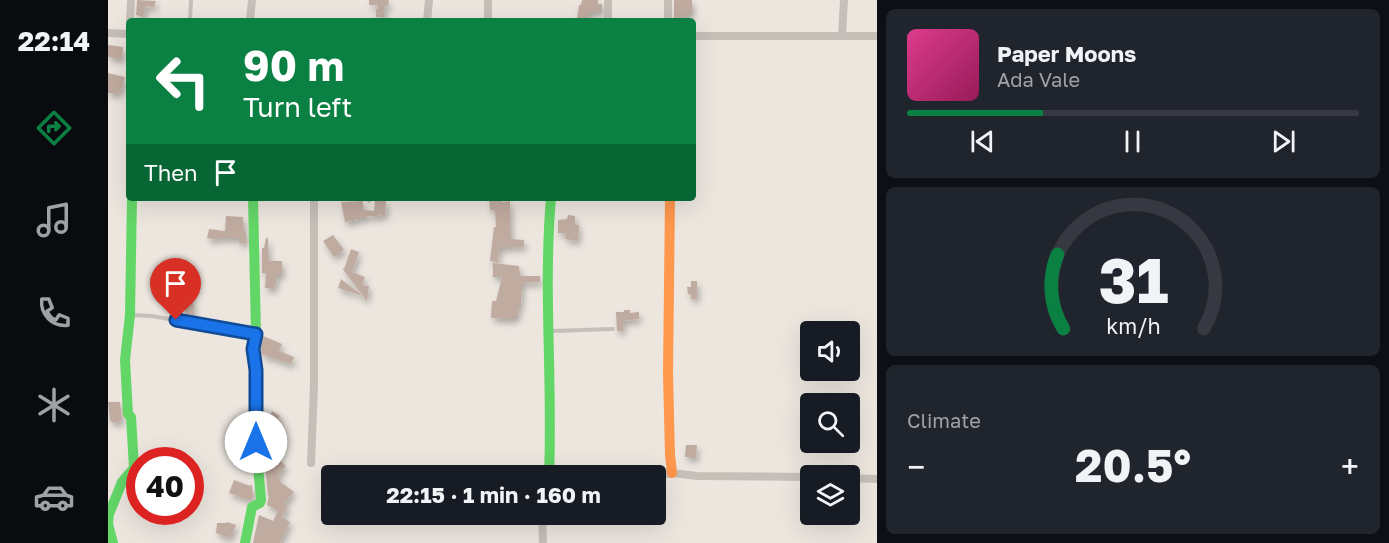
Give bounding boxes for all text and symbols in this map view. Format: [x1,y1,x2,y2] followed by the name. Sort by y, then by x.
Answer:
[18,25,90,57] text: 22:14
[243,40,344,90] text: 90 m
[997,40,1136,67] text: Paper Moons
[144,42,222,120] icon: left
[997,67,1080,91] text: Ada Vale
[243,91,352,123] text: Turn left
[33,107,75,149] icon: directions
[966,125,999,158] icon: previous
[1116,125,1149,158] icon: pause
[1267,125,1300,158] icon: next
[209,156,242,189] icon: arrive
[144,159,197,186] text: Then
[33,199,75,241] icon: music
[1098,242,1168,317] text: 31
[150,258,201,320] pin
[159,267,192,300] icon: arrive
[33,292,75,334] icon: phone
[1106,313,1160,339] text: km/h
[800,321,860,525] map controls
[800,321,860,381] button: sound
[33,384,75,426] icon: climate
[800,393,860,453] button: search
[907,408,981,432] text: Climate
[224,410,288,474] position arrow
[1075,438,1191,492] text: 20.5°
[126,447,204,525] speed limit sign: 40
[907,447,925,486] text: −
[1341,447,1359,486] text: +
[800,465,860,525] button: layers
[33,476,75,518] icon: car
[386,481,601,508] text: 22:15 · 1 min · 160 m

